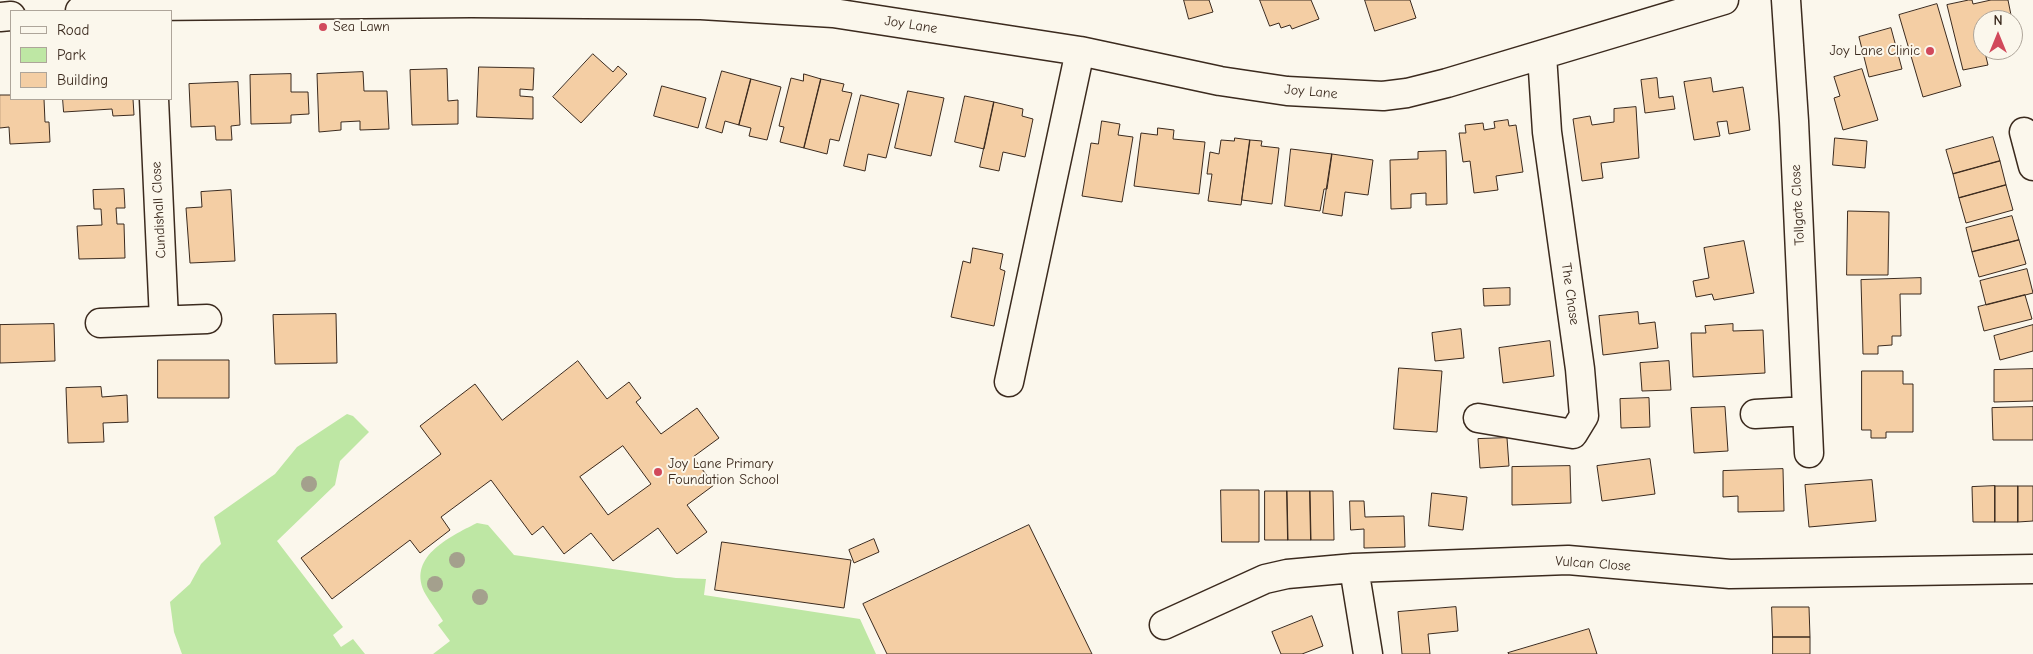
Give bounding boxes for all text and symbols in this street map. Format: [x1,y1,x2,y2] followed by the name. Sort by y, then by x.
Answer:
[10,10,172,100] legend
[1973,10,2023,60] north arrow
[1993,12,2003,29] text: N
[883,13,939,37] street label: Joy Lane
[333,19,390,35] place label: Sea Lawn
[57,21,89,39] text: Road
[317,21,329,33] marker: Sea Lawn
[1829,43,1920,59] place label: Joy Lane Clinic
[1924,45,1936,57] marker: Joy Lane Clinic
[57,46,86,64] text: Park
[57,71,108,89] text: Building
[1284,81,1338,103] street label: Joy Lane
[148,161,170,259] street label: Cundishall Close
[1787,164,1809,246] street label: Tollgate Close
[1557,262,1583,326] street label: The Chase
[668,456,779,488] place label: Joy Lane Primary Foundation School
[652,466,664,478] marker: Joy Lane Primary Foundation School
[1555,553,1631,575] street label: Vulcan Close

